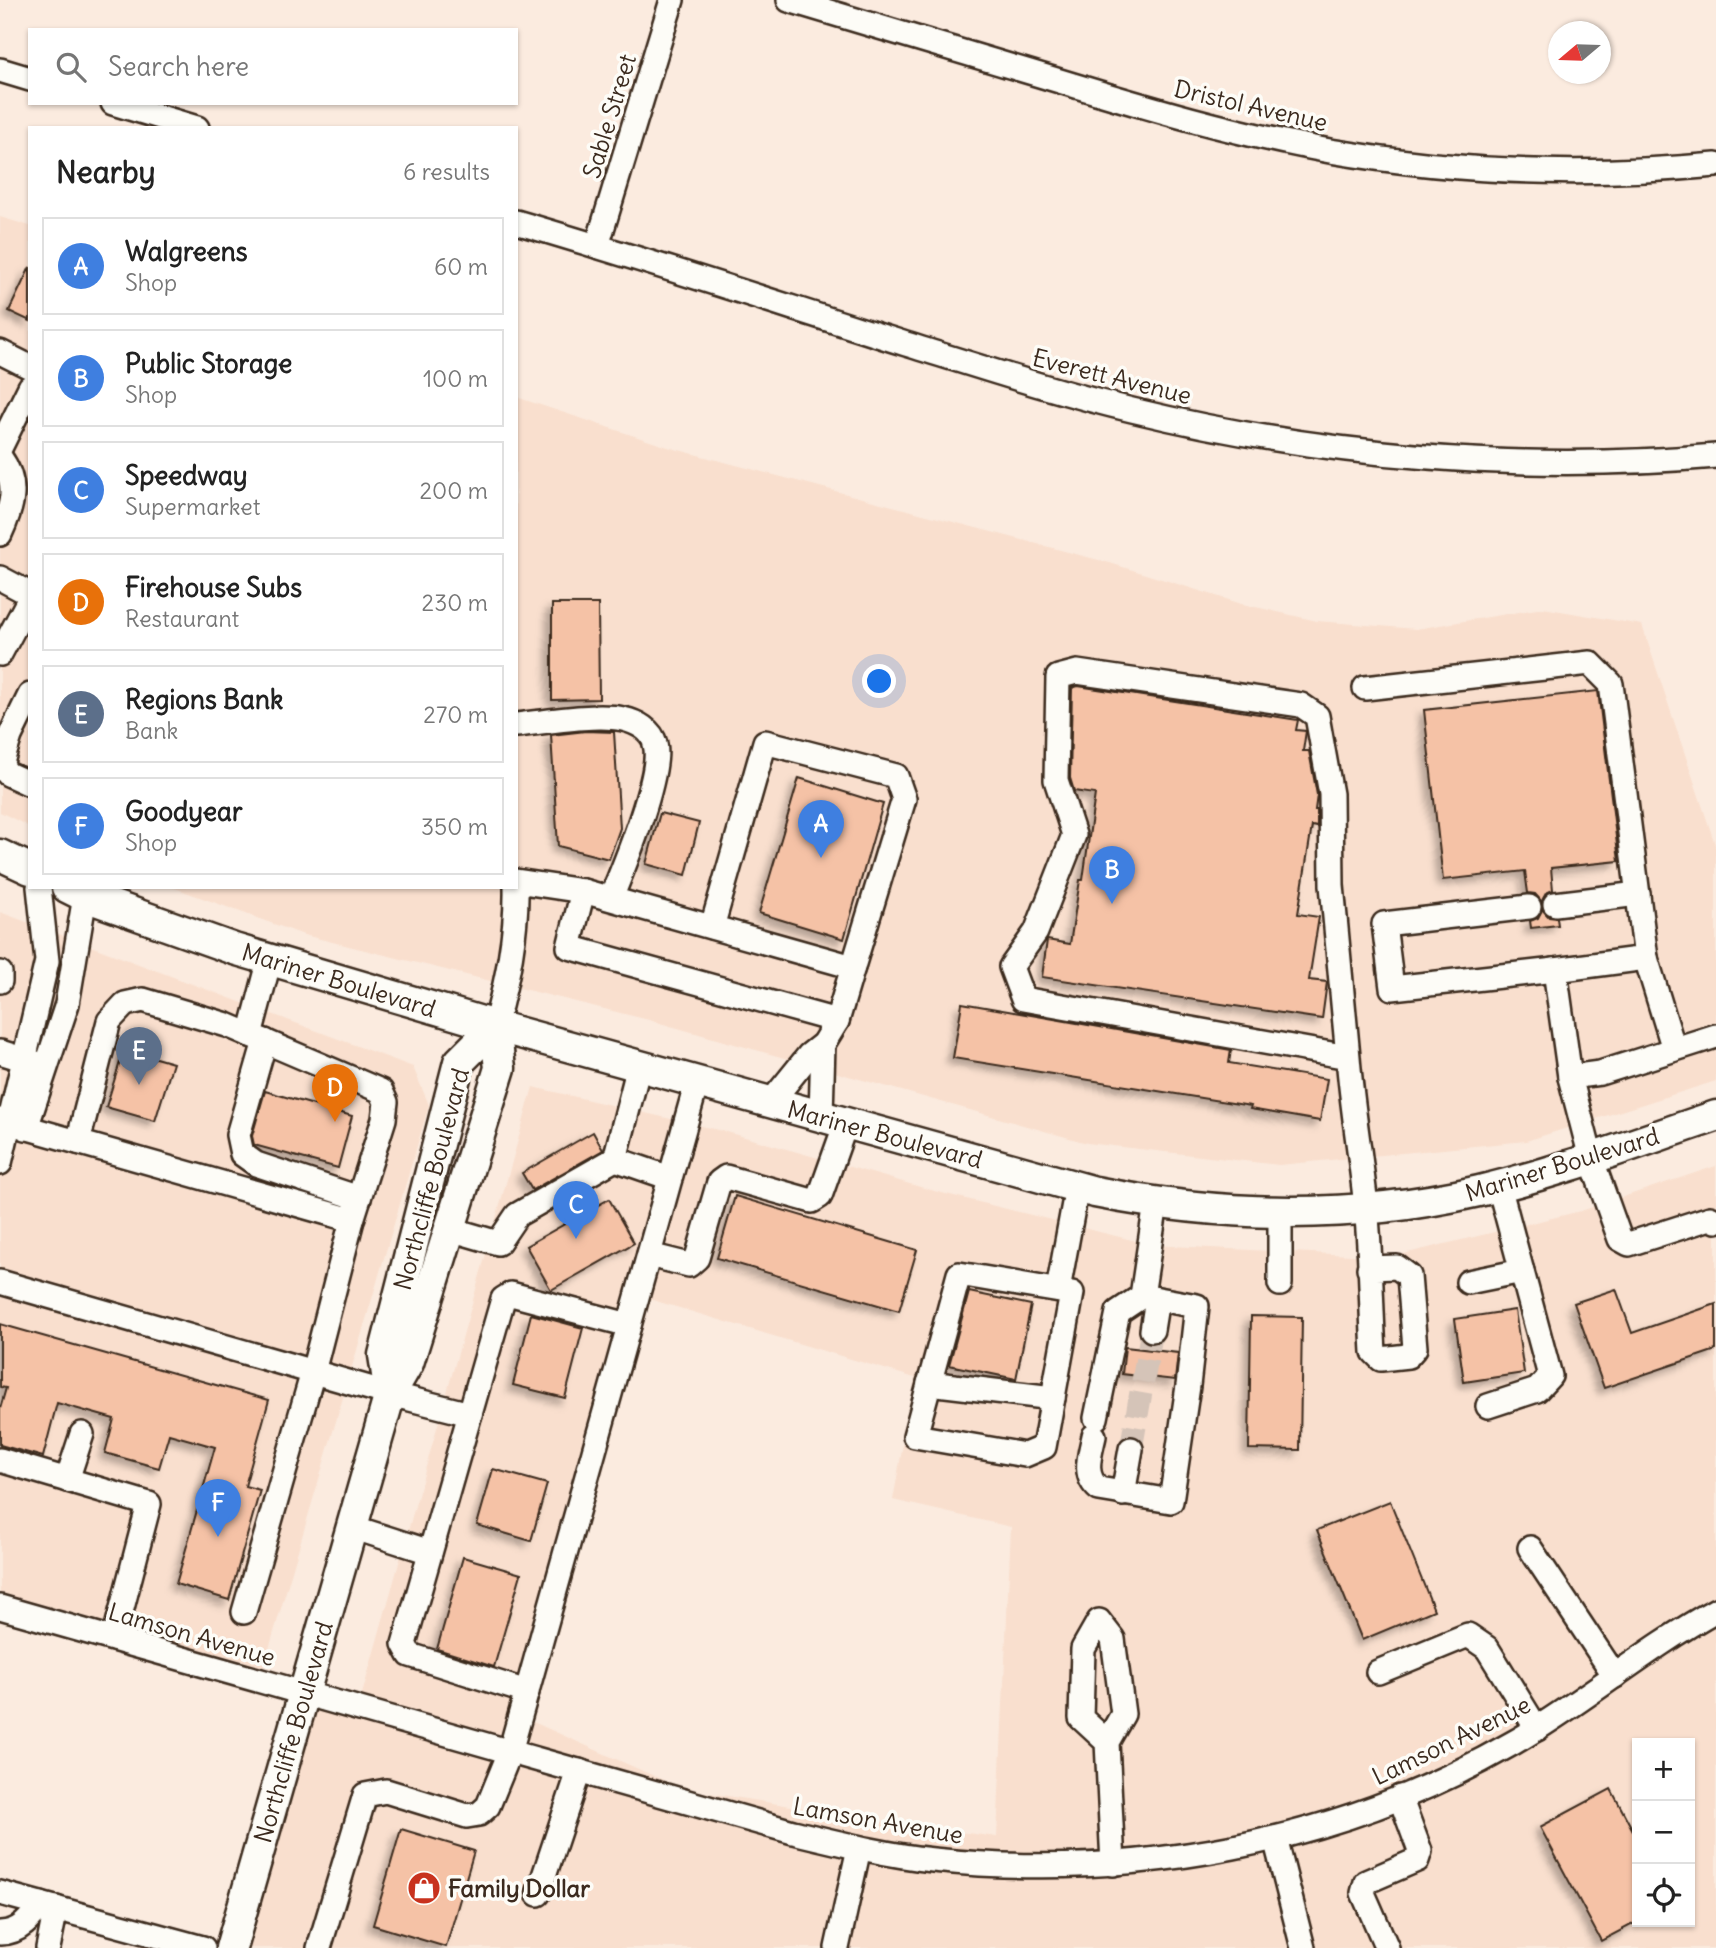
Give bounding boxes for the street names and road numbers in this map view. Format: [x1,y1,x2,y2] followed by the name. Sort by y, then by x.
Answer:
[576,50,642,182] street label: Sable Street
[1172,73,1330,137] street label: Dristol Avenue
[1029,342,1195,410] street label: Everett Avenue
[239,936,439,1024] street label: Mariner Boulevard
[387,1065,475,1293] street label: Northcliffe Boulevard
[784,1094,986,1174] street label: Mariner Boulevard
[1462,1120,1662,1208] street label: Mariner Boulevard
[105,1596,279,1672] street label: Lamson Avenue
[247,1618,339,1846] street label: Northcliffe Boulevard
[1367,1689,1535,1791] street label: Lamson Avenue
[791,1790,965,1850] street label: Lamson Avenue

